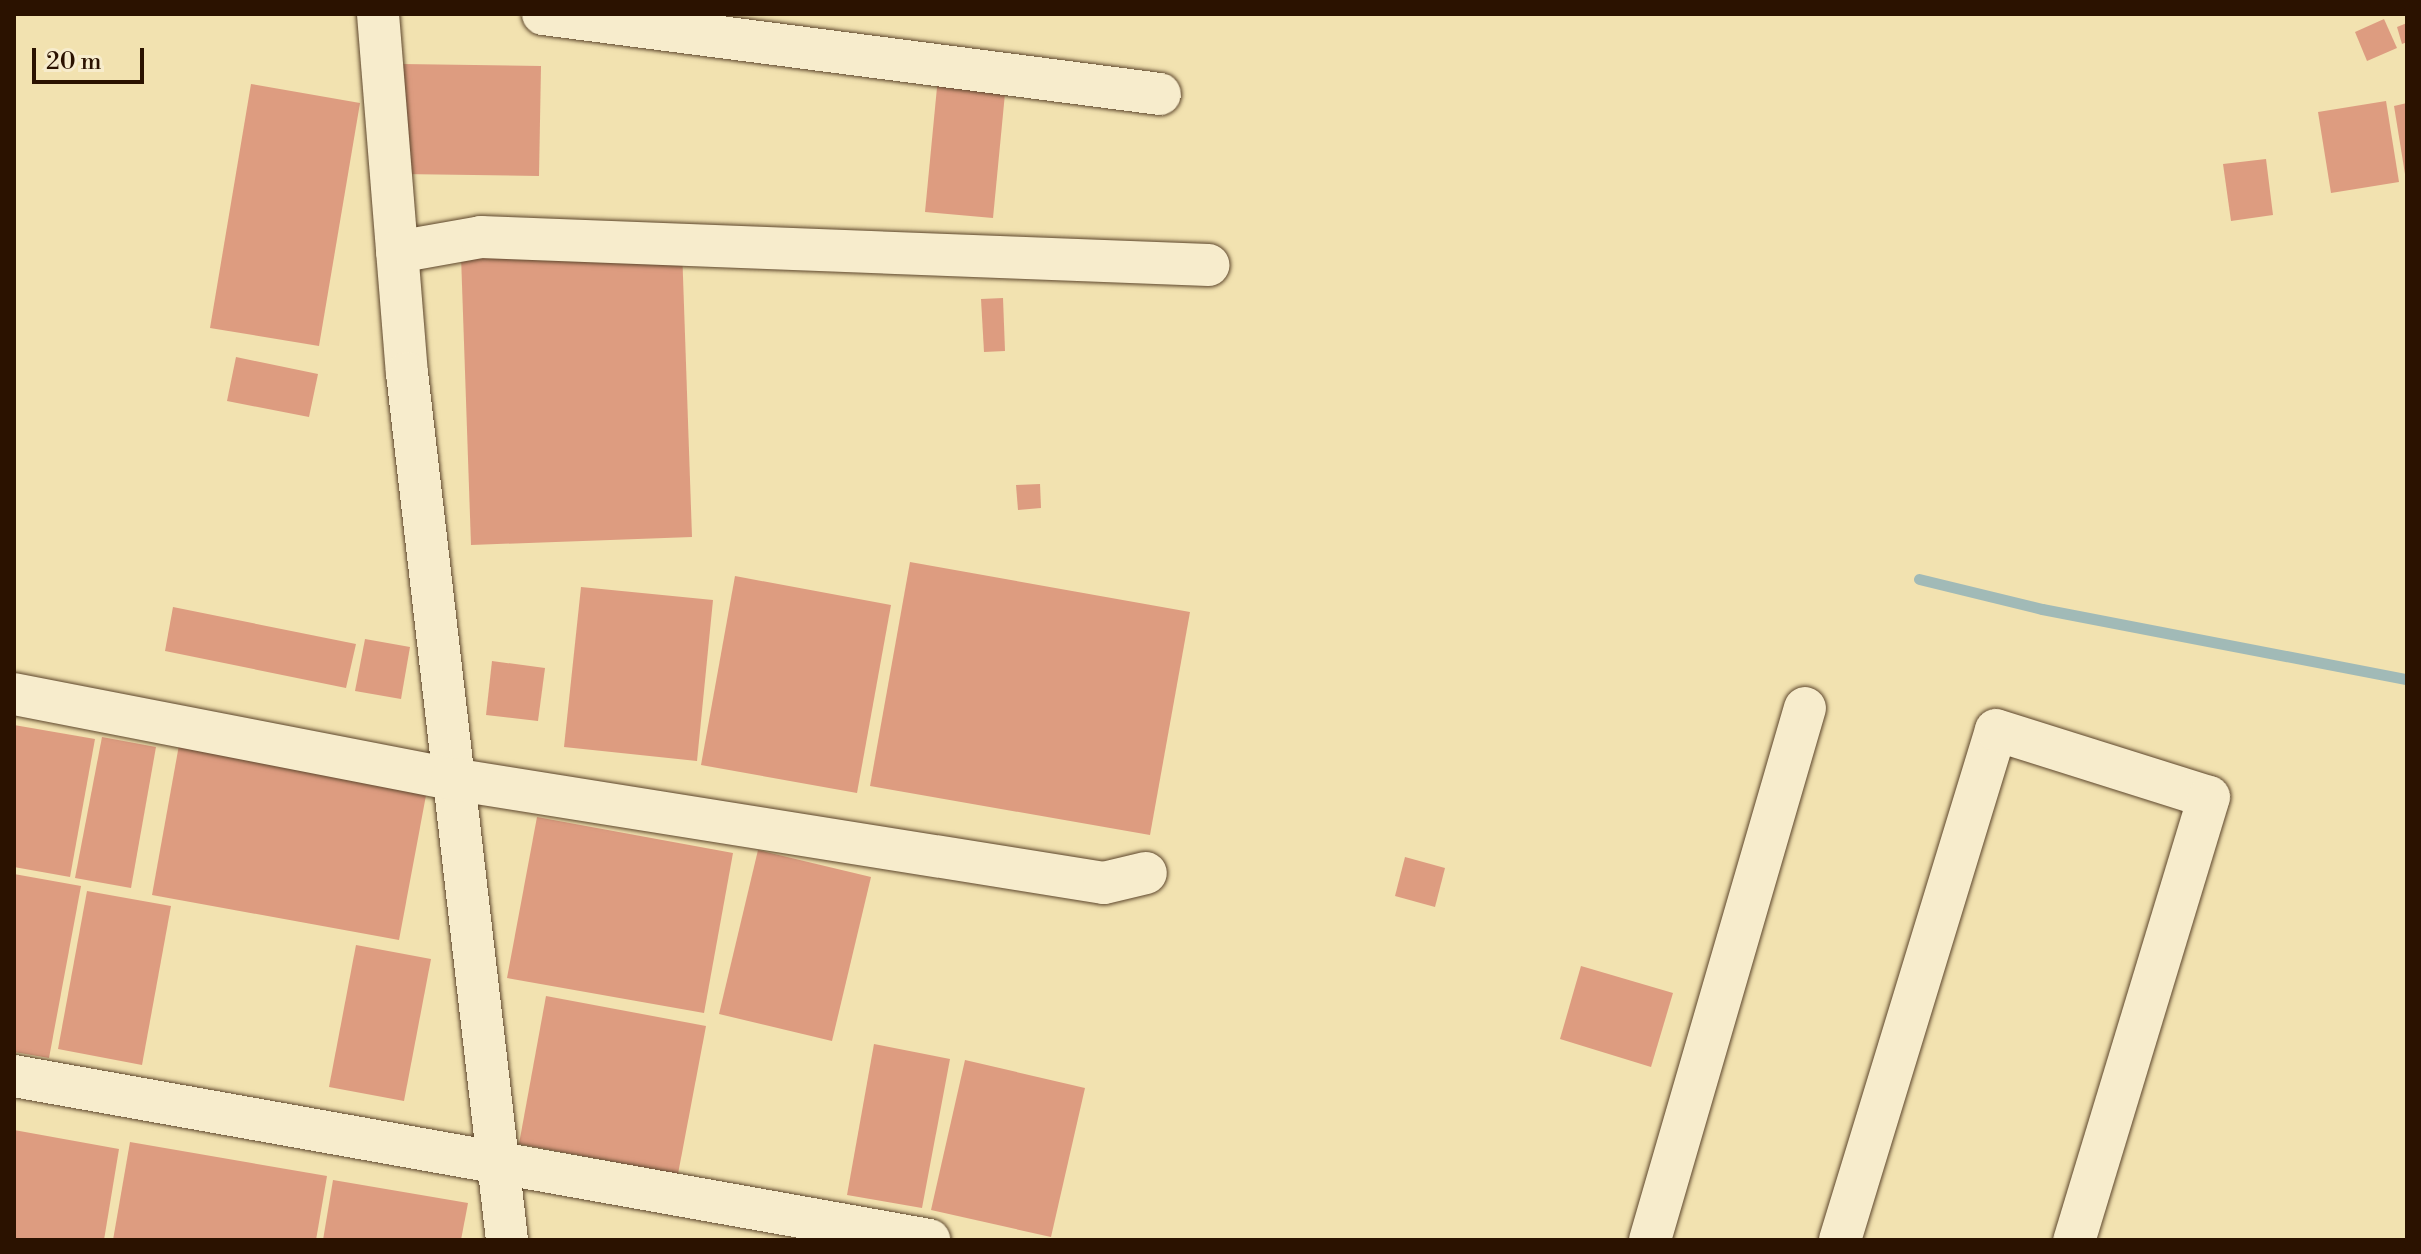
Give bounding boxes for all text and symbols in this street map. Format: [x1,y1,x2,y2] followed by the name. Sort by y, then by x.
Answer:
[36,32,148,82] scale bar
[46,47,102,77] text: 20 m

